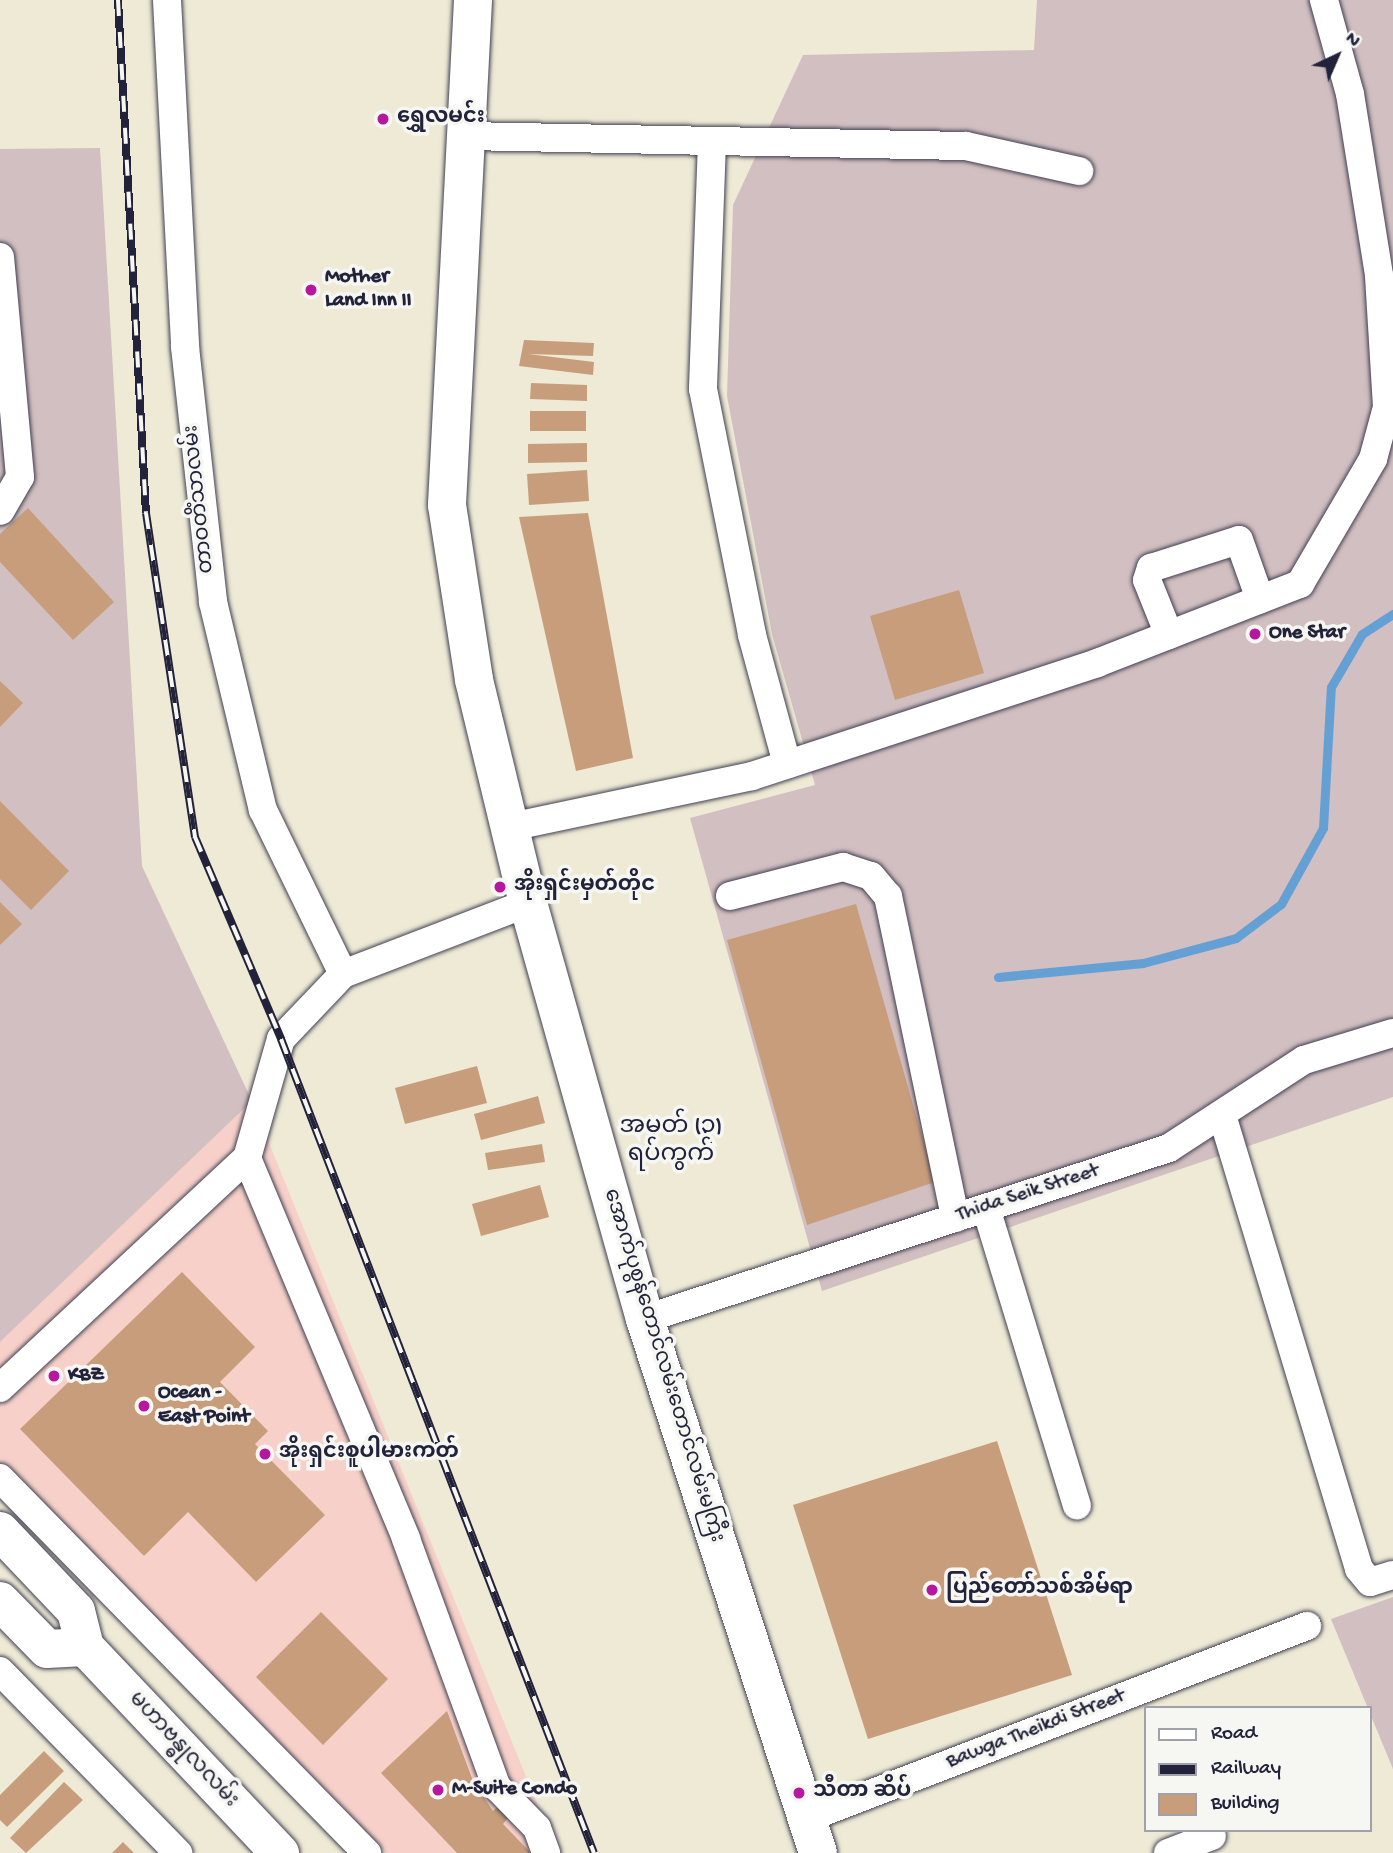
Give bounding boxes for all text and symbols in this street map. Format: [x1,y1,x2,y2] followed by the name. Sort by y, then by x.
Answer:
[1302,21,1372,91] north arrow
[1339,28,1364,53] text: N
[397,106,485,132] place label: ရွှေလမင်း
[375,111,391,127] marker: ရွှေလမင်း
[325,265,412,315] place label: Mother Land Inn II
[303,282,319,298] marker: Mother Land Inn II
[181,423,221,575] street label: တာဝတိံသာလမ်း
[1269,621,1345,647] place label: One Star
[1247,626,1263,642] marker: One Star
[514,874,655,900] place label: အိုးရှင်းမှတ်တိုင
[492,879,508,895] marker: အိုးရှင်းမှတ်တိုင
[620,1114,722,1170] district label: အမှတ် (၃) ရပ်ကွက်
[954,1159,1102,1229] street label: Thida Seik Street
[596,1186,728,1546] street label: အောက်ပုစွန်တောင်လမ်းတောင်လမ်းမကြီး
[68,1363,104,1389] place label: KBZ
[46,1368,62,1384] marker: KBZ
[158,1381,250,1431] place label: Ocean - East Point
[136,1398,152,1414] marker: Ocean - East Point
[279,1441,459,1467] place label: အိုးရှင်းစူပါမားကတ်
[257,1446,273,1462] marker: အိုးရှင်းစူပါမားကတ်
[946,1577,1133,1603] place label: ပြည်တော်သစ်အိမ််ရာ
[924,1582,940,1598] marker: ပြည်တော်သစ်အိမ််ရာ
[943,1684,1129,1776] street label: Bawga Theikdi Street
[122,1688,242,1814] street label: မဟာဗန္ဓုလလမ်း
[1144,1706,1372,1832] legend
[1211,1722,1257,1747] text: Road
[1211,1757,1281,1782] text: Railway
[452,1777,577,1803] place label: M-Suite Condo
[813,1780,911,1806] place label: သီတာ ဆိပ်
[430,1782,446,1798] marker: M-Suite Condo
[791,1785,807,1801] marker: သီတာ ဆိပ်
[1211,1792,1280,1817] text: Building

